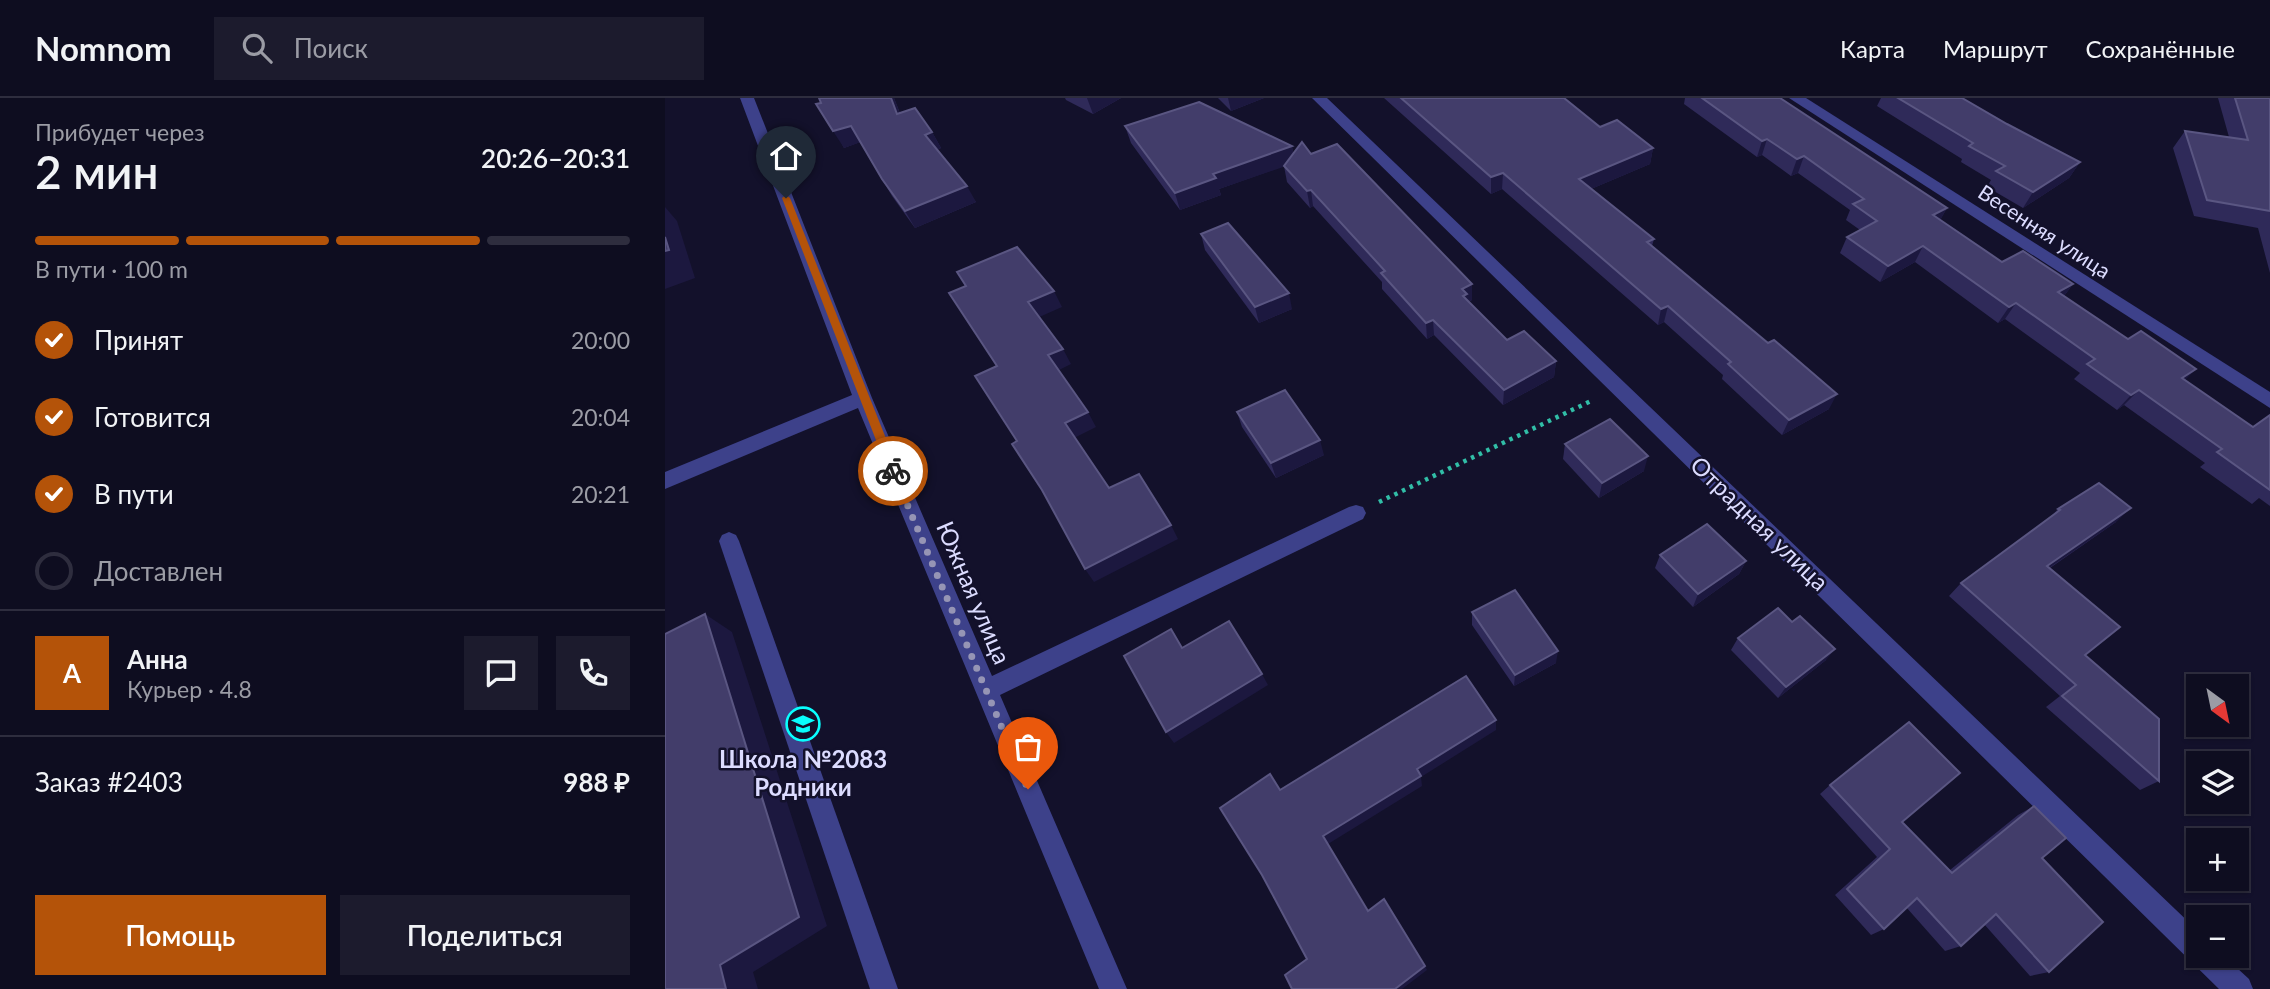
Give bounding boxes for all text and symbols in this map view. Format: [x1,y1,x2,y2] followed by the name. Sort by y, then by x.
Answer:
[214,17,704,80] search box
[35,28,172,68] text: Nomnom
[238,29,276,67] icon: search
[294,32,368,64] text: Поиск
[1840,34,1905,63] text: Карта
[1943,34,2048,63] text: Маршрут
[2086,34,2235,63] text: Сохранённые
[35,118,205,146] text: Прибудет через
[756,126,816,198] pin
[767,137,805,175] icon: home
[481,142,630,174] text: 20:26–20:31
[35,144,159,199] text: 2 мин
[1974,179,2116,283] street label: Весенняя улица
[35,255,188,283] text: В пути · 100 m
[35,321,73,359] icon: check
[94,324,183,356] text: Принят
[571,326,630,354] text: 20:00
[35,398,73,436] icon: check
[94,401,211,433] text: Готовится
[571,403,630,431] text: 20:04
[858,436,928,506] courier
[1685,450,1835,596] street label: Отрадная улица
[874,452,912,490] icon: bike
[35,475,73,513] icon: check
[94,478,174,510] text: В пути
[571,480,630,508] text: 20:21
[931,517,1018,668] street label: Южная улица
[94,555,223,587] text: Доставлен
[464,636,538,710] button: chat
[556,636,630,710] button: phone
[127,643,188,675] text: Анна
[63,657,81,689] text: А
[2186,674,2249,737] north arrow
[2186,674,2249,968] map controls
[127,675,252,703] text: Курьер · 4.8
[784,705,822,743] school or university icon: Школа №2083 Родники
[998,717,1058,789] pin
[1009,728,1047,766] icon: bag
[719,744,887,801] place label: Школа №2083 Родники
[2186,751,2249,814] button: layers
[35,766,183,798] text: Заказ #2403
[563,766,630,798] text: 988 ₽
[2186,828,2249,891] button: +
[35,895,326,975] button: Помощь
[340,895,630,975] button: Поделиться
[2186,905,2249,968] button: −

